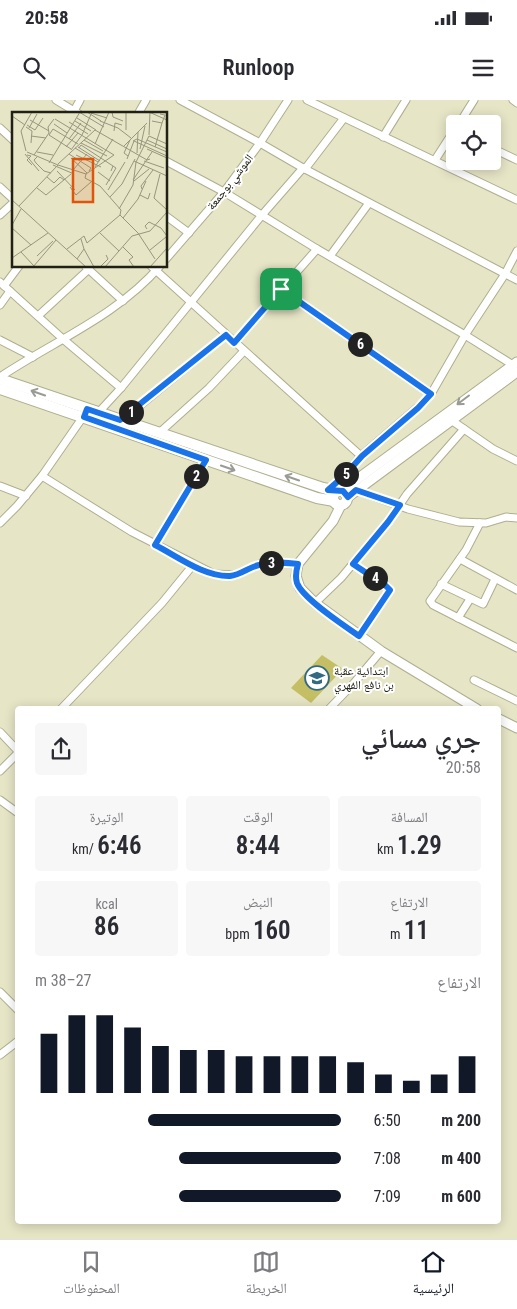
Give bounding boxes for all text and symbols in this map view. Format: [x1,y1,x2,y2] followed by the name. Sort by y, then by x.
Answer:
[25,6,69,29] text: 20:58
[20,54,48,82] icon: search
[469,54,497,82] icon: menu
[223,55,294,80] text: Runloop
[12,112,168,268] inset map
[446,115,501,170] map controls
[446,115,501,170] button: locate
[204,151,259,214] street label: الموشي بوجمعة
[260,268,302,310] pin
[267,275,295,303] icon: arrive
[348,332,372,356] pin: 6
[357,336,364,352] text: 6
[31,387,47,397] one-way arrow
[457,395,470,406] one-way arrow
[118,400,144,424] pin: 1
[128,404,135,420] text: 1
[334,462,358,486] pin: 5
[184,464,208,488] pin: 2
[220,464,235,473] one-way arrow
[343,466,350,482] text: 5
[193,468,200,484] text: 2
[285,473,300,482] one-way arrow
[258,550,284,576] pin: 3
[268,555,275,571] text: 3
[362,566,388,590] pin: 4
[372,570,379,586] text: 4
[334,664,394,695] place label: ابتدائية عقبة بن نافع الفهري
[304,665,330,691] school or university icon: ابتدائية عقبة بن نافع الفهري
[361,722,481,755] text: جري مسائي
[35,723,87,775] button: share
[446,758,481,777] text: 20:58
[90,809,124,825] text: الوتيرة
[243,809,273,825] text: الوقت
[391,809,428,825] text: المسافة
[97,831,141,860] text: 6:46
[236,831,280,860] text: 8:44
[397,831,442,860] text: 1.29
[72,841,97,857] text: /km
[377,841,397,857] text: km
[243,894,273,910] text: النبض
[390,894,428,910] text: الارتفاع
[95,896,118,912] text: kcal
[94,912,119,941] text: 86
[253,916,291,945] text: 160
[404,916,429,945] text: 11
[225,926,253,942] text: bpm
[390,926,404,942] text: m
[35,971,91,990] text: 27–38 m
[437,973,481,992] text: الارتفاع
[374,1111,401,1130] text: 6:50
[441,1111,481,1130] text: 200 m
[374,1149,401,1168] text: 7:08
[441,1149,481,1168] text: 400 m
[374,1187,401,1206] text: 7:09
[441,1187,481,1206] text: 600 m
[63,1248,120,1302] tab: المحفوظات
[246,1248,287,1302] tab: الخريطة
[413,1248,454,1302] tab: الرئيسية

